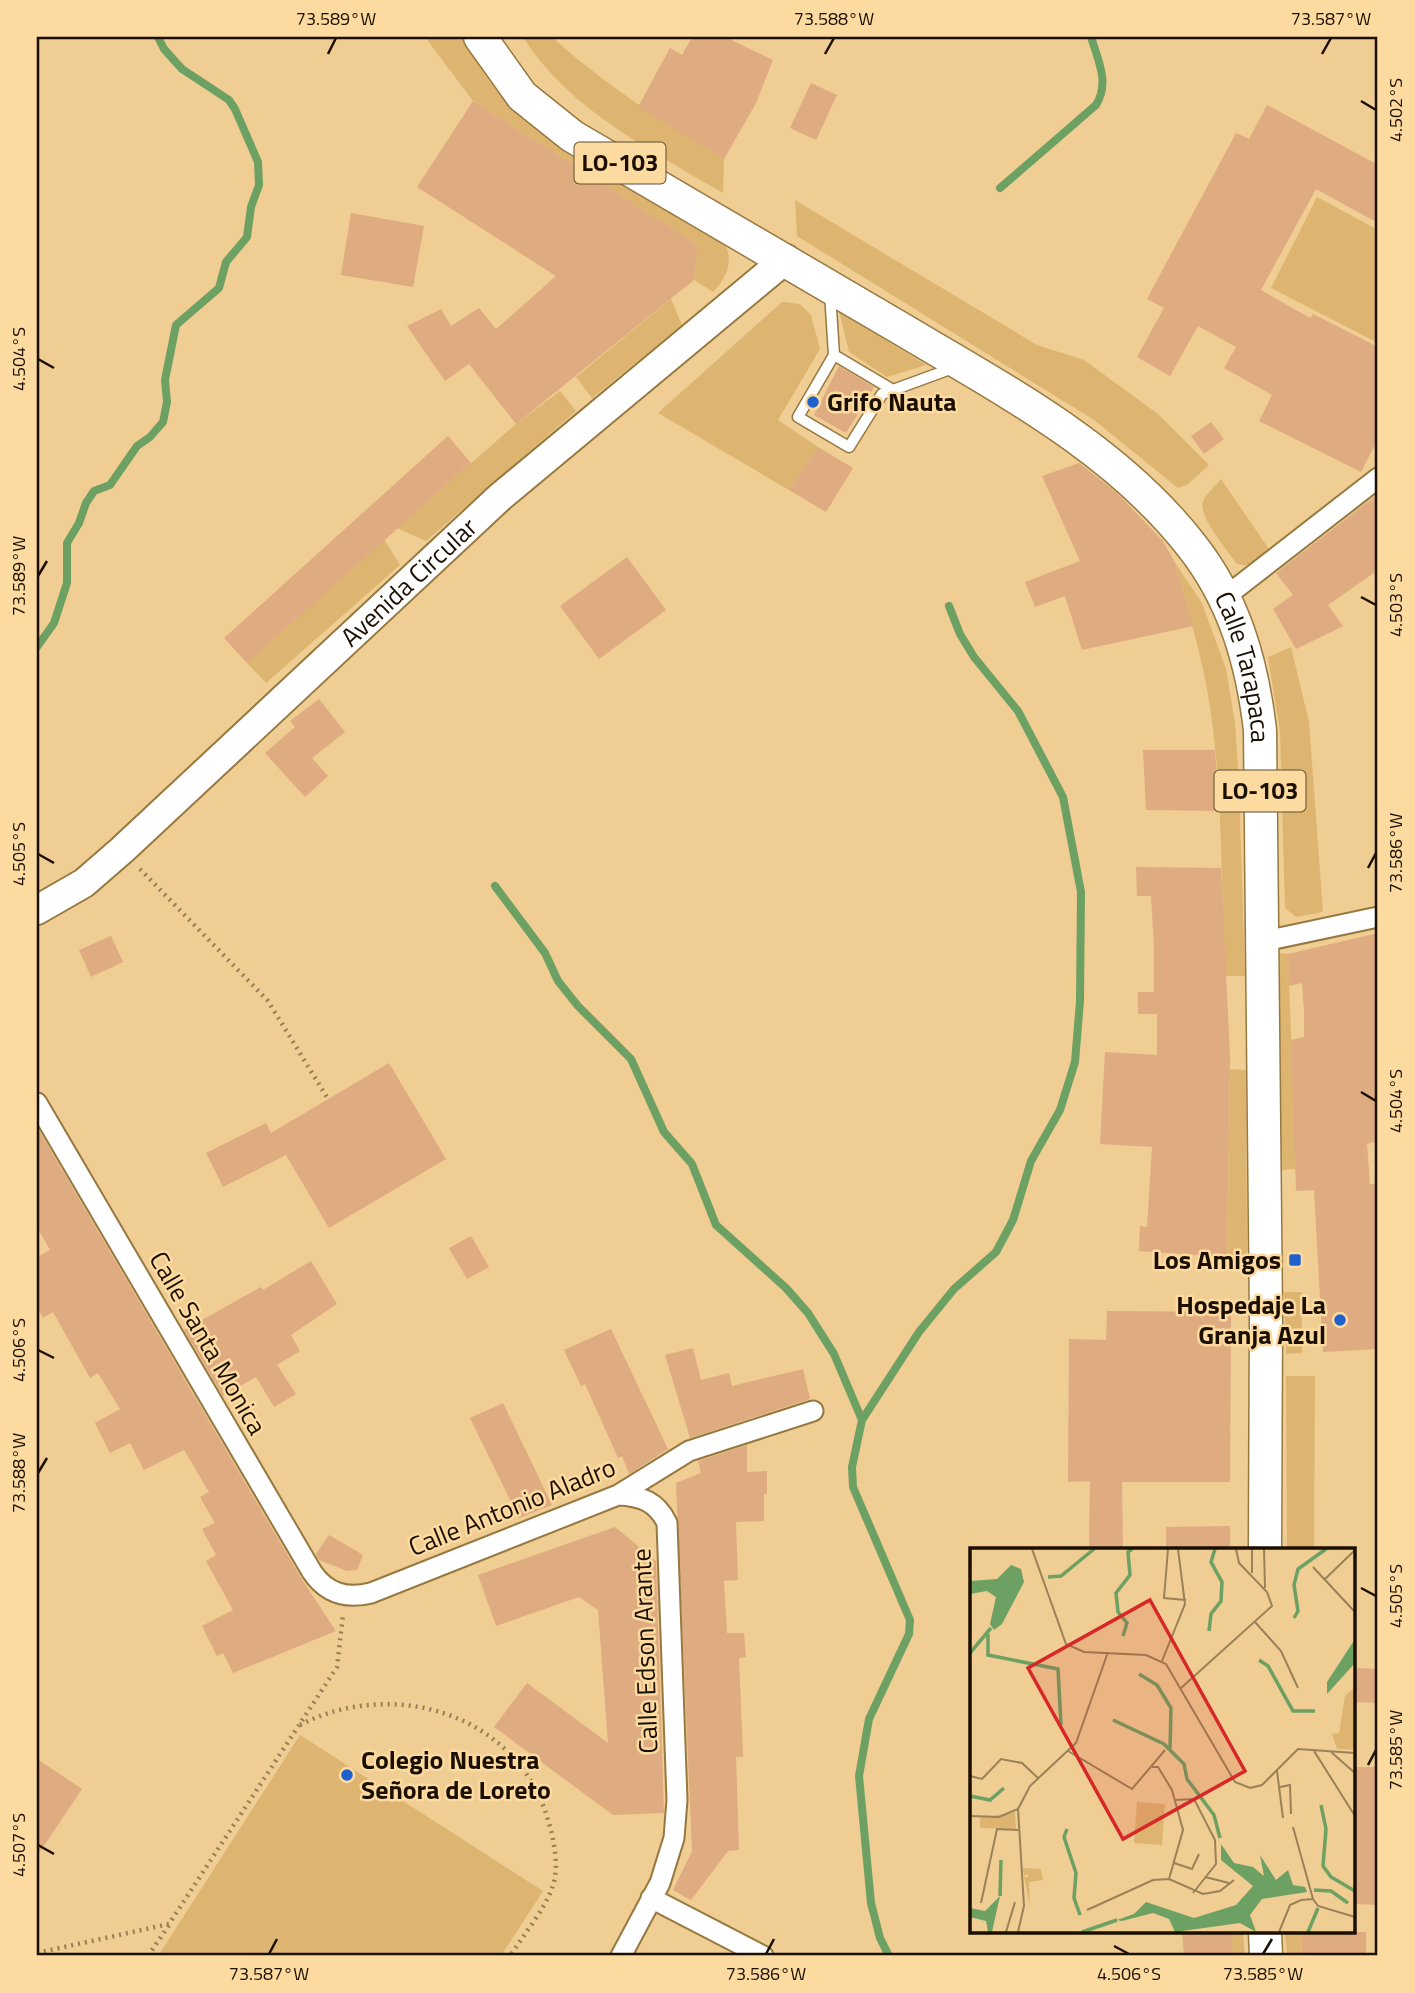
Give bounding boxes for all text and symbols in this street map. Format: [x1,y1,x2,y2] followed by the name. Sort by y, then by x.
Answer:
[296,5,376,32] text: 73.589°W
[794,5,874,32] text: 73.588°W
[1291,5,1371,32] text: 73.587°W
[1382,78,1409,142] text: 4.502°S
[574,142,666,183] road number: LO-103
[5,327,32,391] text: 4.504°S
[827,382,956,421] place label: Grifo Nauta
[805,394,821,410] marker: Grifo Nauta
[331,508,486,656] street label: Avenida Circular
[5,536,32,616] text: 73.589°W
[1382,573,1409,637] text: 4.503°S
[1205,585,1280,743] street label: Calle Tarapaca
[1214,770,1306,812] road number: LO-103
[1382,813,1409,893] text: 73.586°W
[5,822,32,886] text: 4.505°S
[1382,1069,1409,1133] text: 4.504°S
[1153,1240,1281,1279] place label: Los Amigos
[140,1244,277,1442] street label: Calle Santa Monica
[1287,1252,1303,1268] marker: Los Amigos
[1176,1285,1326,1354] place label: Hospedaje La Granja Azul
[1332,1312,1348,1328] marker: Hospedaje La Granja Azul
[5,1318,32,1382] text: 4.506°S
[5,1433,32,1513] text: 73.588°W
[402,1447,621,1566] street label: Calle Antonio Aladro
[621,1548,668,1754] street label: Calle Edson Arante
[970,1548,1356,1934] inset map
[1382,1564,1409,1628] text: 4.505°S
[1382,1710,1409,1790] text: 73.585°W
[361,1740,551,1809] place label: Colegio Nuestra Señora de Loreto
[339,1767,355,1783] marker: Colegio Nuestra Señora de Loreto
[5,1813,32,1877] text: 4.507°S
[229,1960,309,1987] text: 73.587°W
[726,1960,806,1987] text: 73.586°W
[1097,1960,1161,1987] text: 4.506°S
[1223,1960,1303,1987] text: 73.585°W

